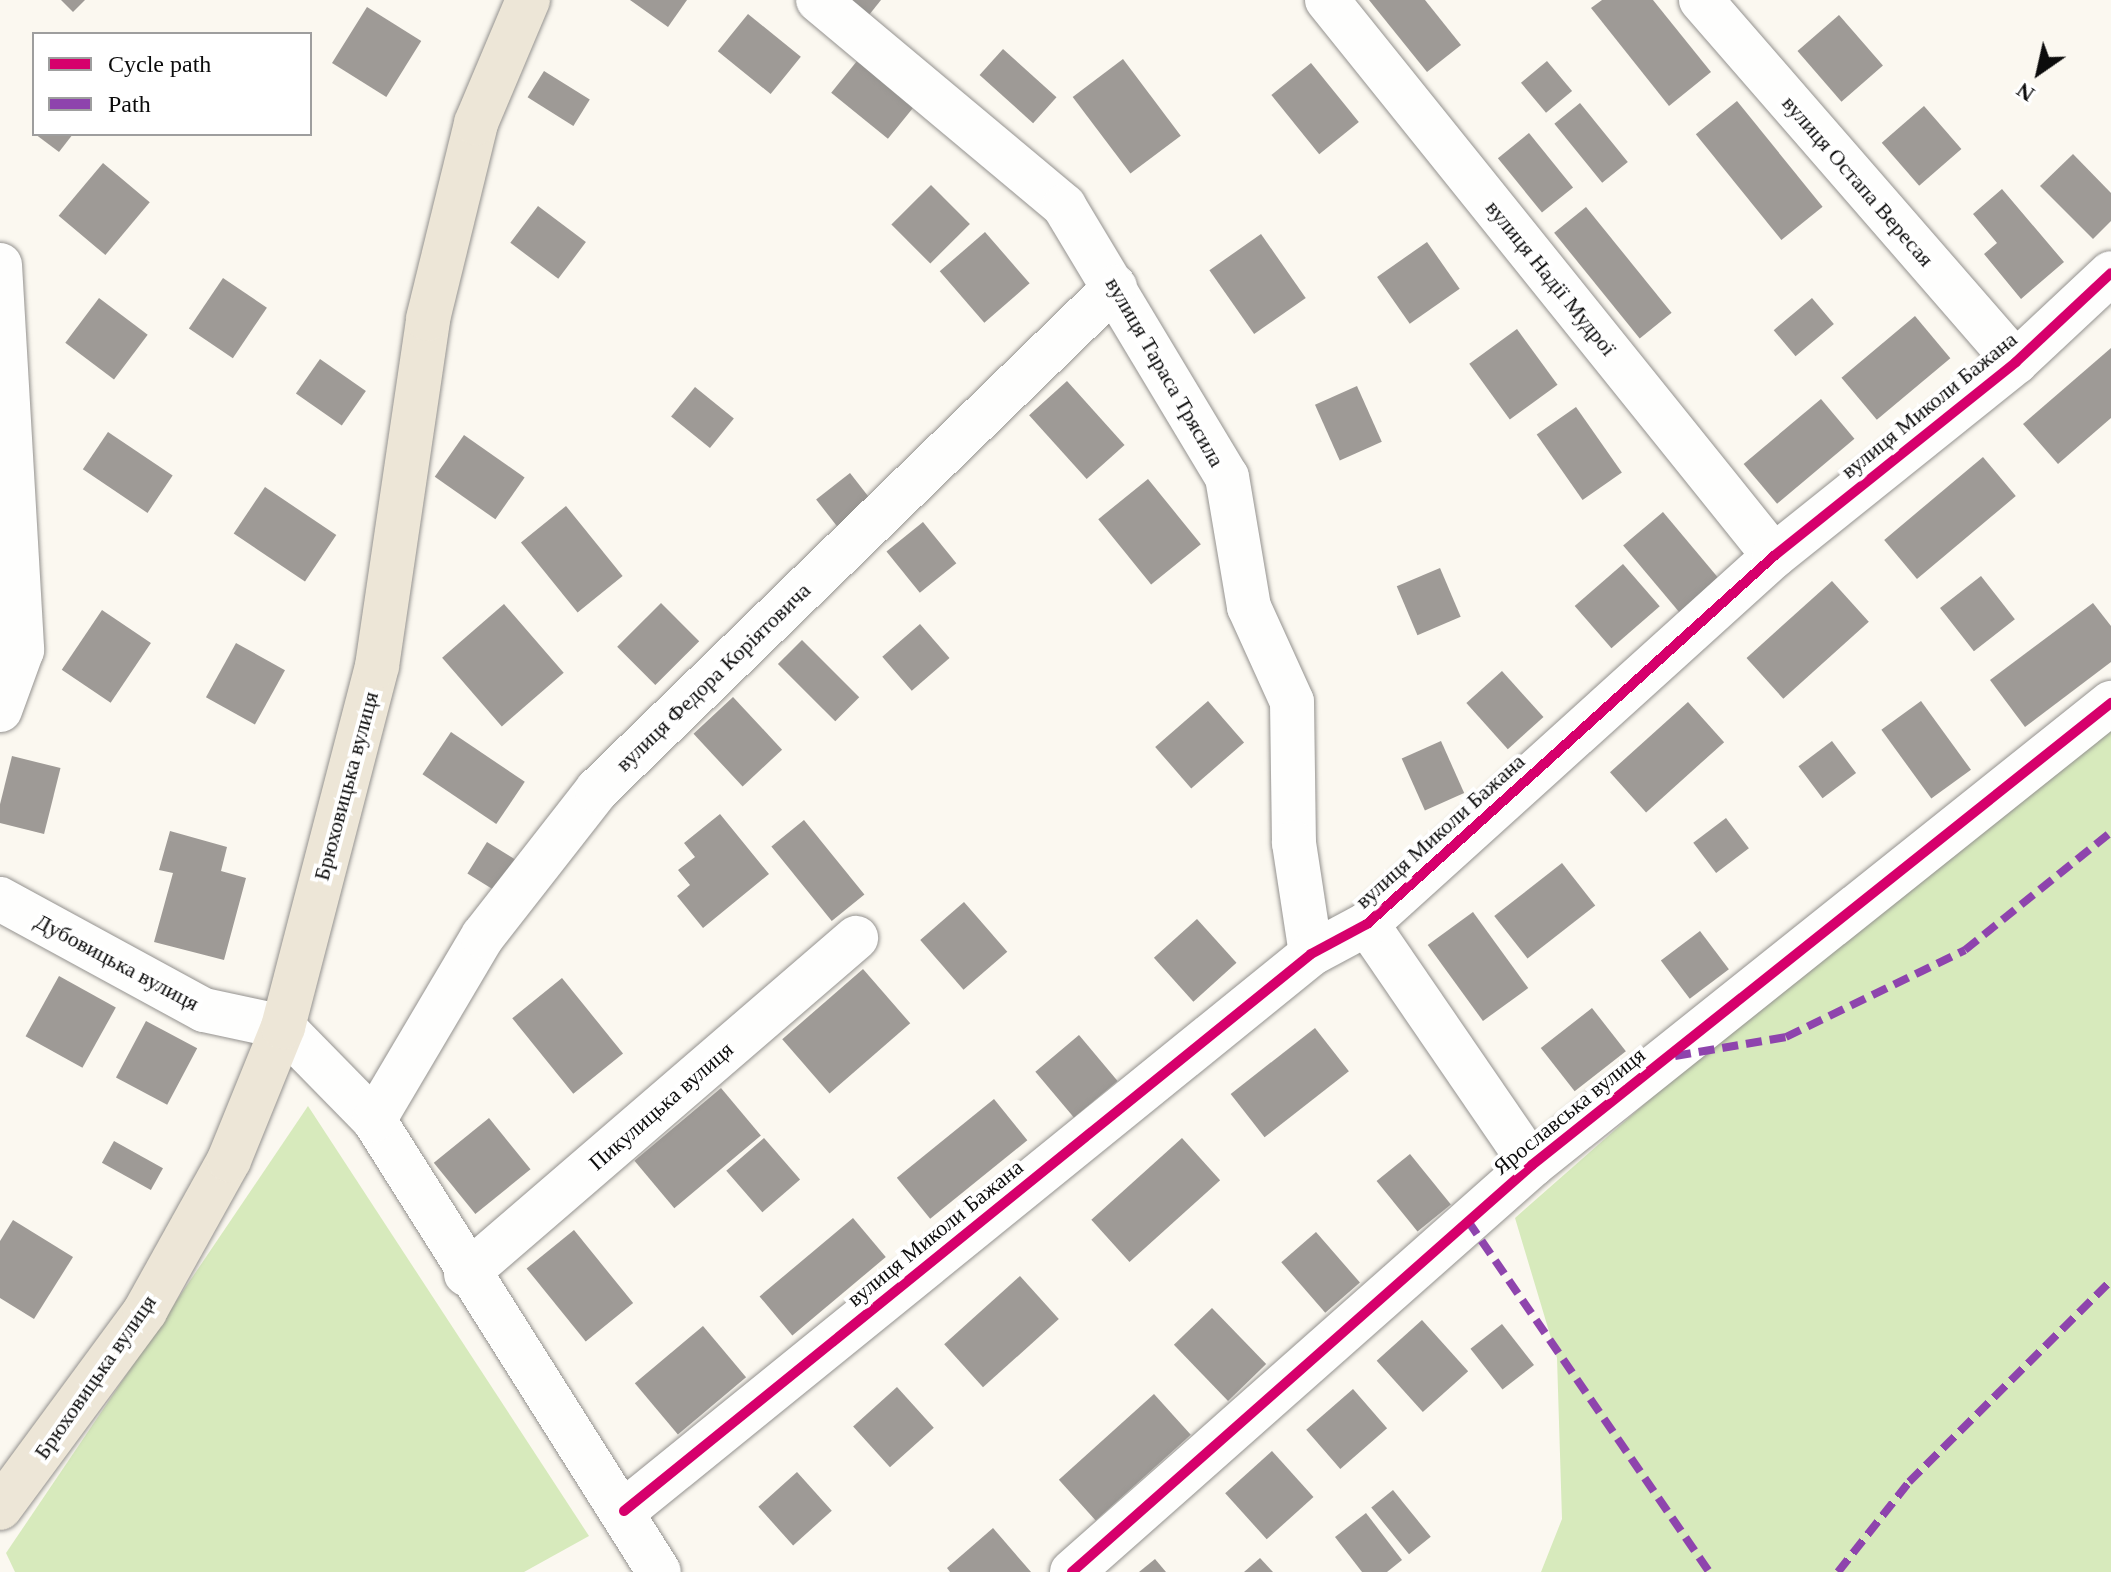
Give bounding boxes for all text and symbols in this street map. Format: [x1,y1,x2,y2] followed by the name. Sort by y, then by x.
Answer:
[32,32,312,136] legend
[1999,32,2079,112] north arrow
[108,51,211,77] text: Cycle path
[2012,78,2039,107] text: N
[1777,90,1939,272] street label: вулиця Остапа Вересая
[108,91,151,117] text: Path
[1480,195,1622,361] street label: вулиця Надії Мудрої
[1100,273,1230,471] street label: вулиця Тараса Трясила
[1836,326,2022,484] street label: вулиця Миколи Бажана
[610,577,816,777] street label: вулиця Федора Коріятовича
[308,689,384,883] street label: Брюховицька вулиця
[1350,748,1530,914] street label: вулиця Миколи Бажана
[31,908,203,1016] street label: Дубовицька вулиця
[583,1036,739,1176] street label: Пикулицька вулиця
[1488,1042,1650,1180] street label: Ярославська вулиця
[842,1154,1028,1312] street label: вулиця Миколи Бажана
[28,1290,162,1464] street label: Брюховицька вулиця

